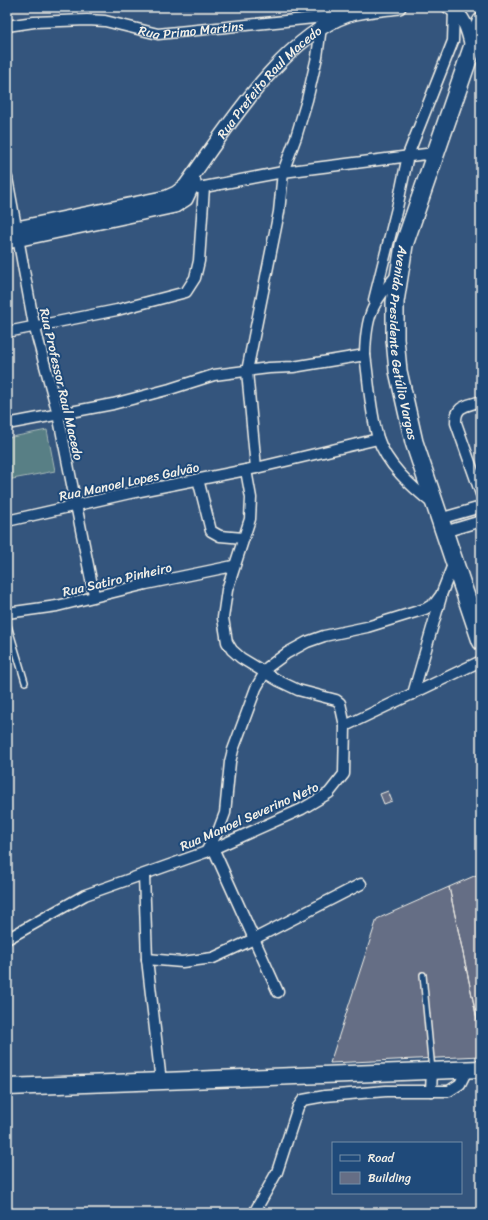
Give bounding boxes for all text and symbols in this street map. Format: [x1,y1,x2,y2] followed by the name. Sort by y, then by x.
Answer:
[136,14,245,46] street label: Rua Primo Martins
[211,19,327,144] street label: Rua Prefeito Raul Macedo
[383,243,424,443] street label: Avenida Presidente Getúlio Vargas
[33,306,90,463] street label: Rua Professor Raul Macedo
[57,455,202,508] street label: Rua Manoel Lopes Galvão
[60,556,175,603] street label: Rua Satiro Pinheiro
[176,775,323,858] street label: Rua Manoel Severino Neto
[332,1142,462,1194] legend
[368,1147,395,1169] text: Road
[368,1167,411,1189] text: Building

